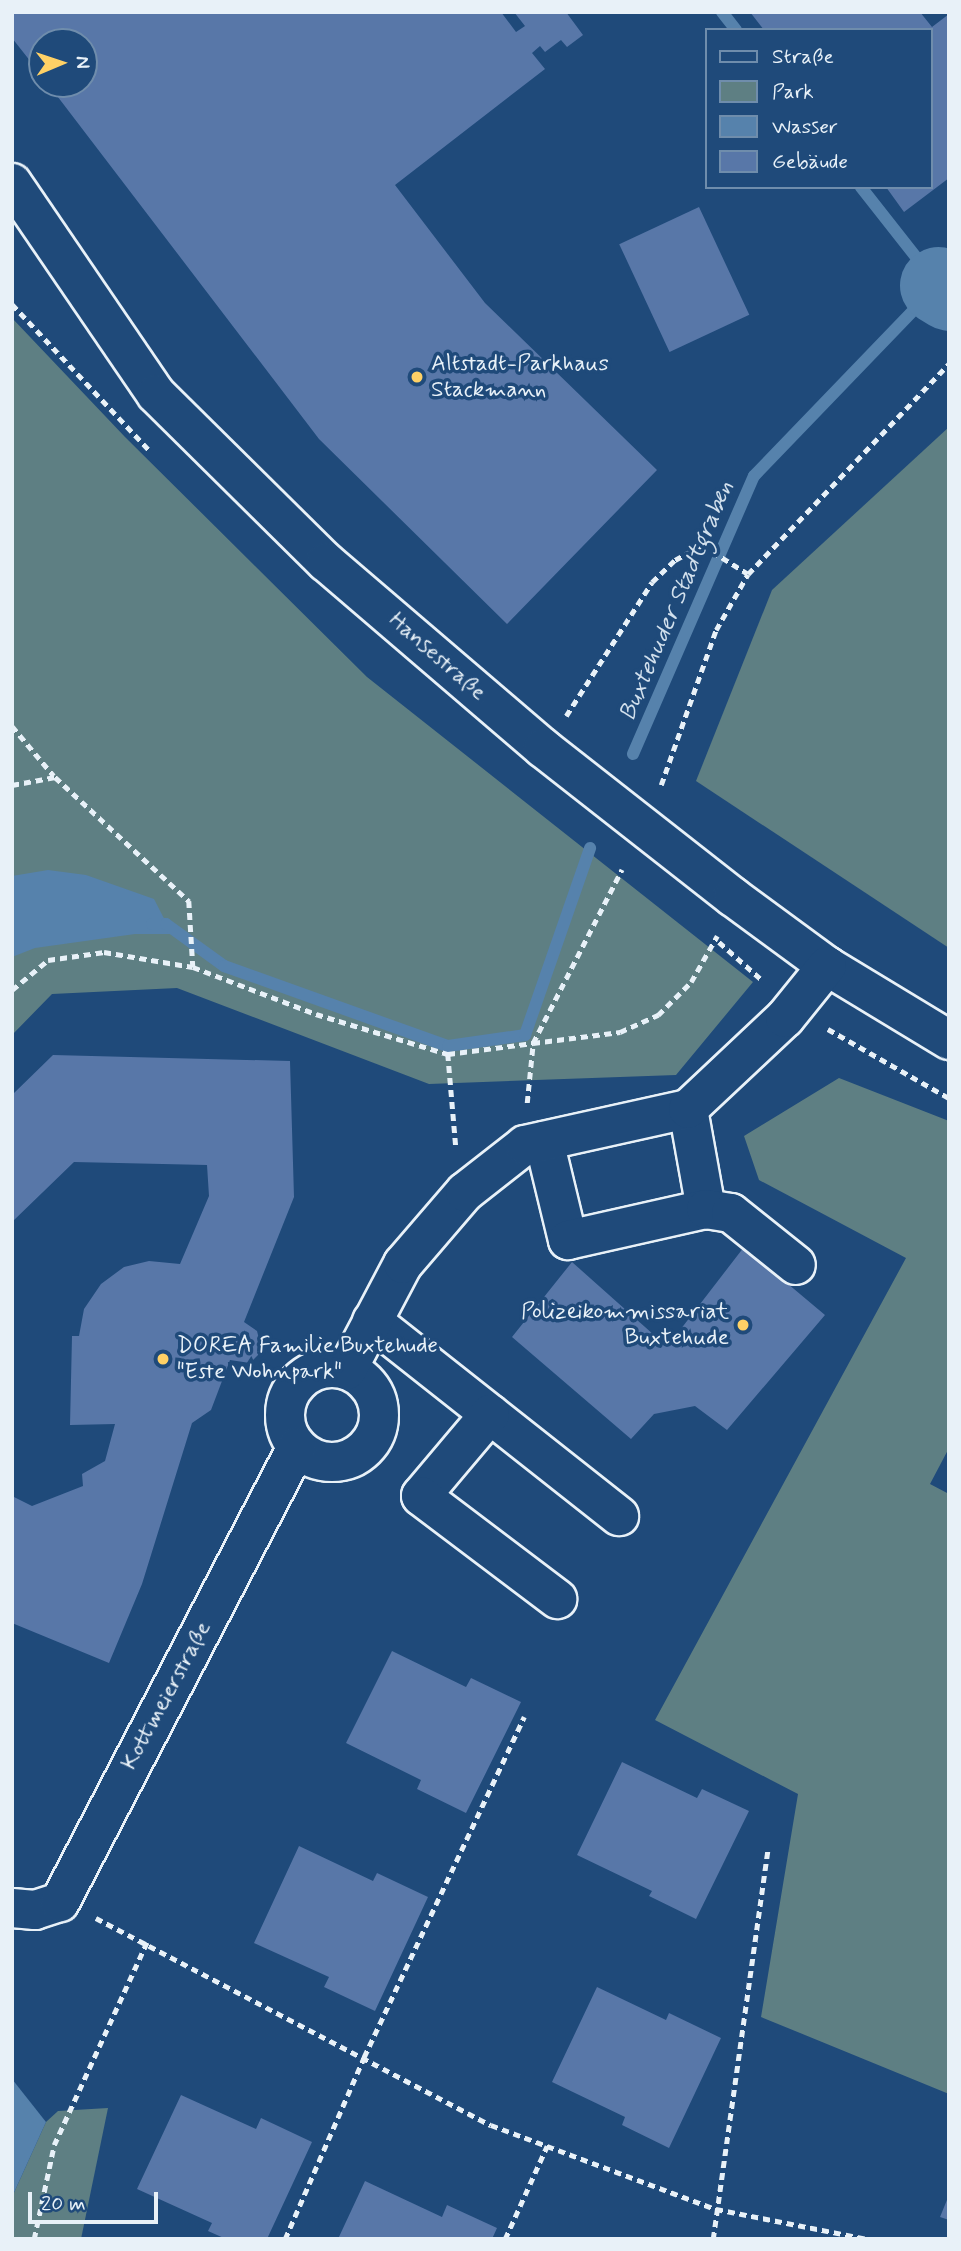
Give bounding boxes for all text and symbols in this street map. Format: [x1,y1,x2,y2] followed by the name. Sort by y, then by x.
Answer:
[28,28,98,98] north arrow
[706,28,933,189] legend
[772,43,834,71] text: Straße
[70,56,95,69] text: N
[772,78,814,106] text: Park
[772,113,838,141] text: Wasser
[772,148,848,176] text: Gebäude
[431,350,609,404] place label: Altstadt-Parkhaus Stackmann
[409,369,425,385] marker: Altstadt-Parkhaus Stackmann
[613,477,741,725] water label: Buxtehuder Stadtgraben
[382,607,492,707] street label: Hansestraße
[521,1298,729,1352] place label: Polizeikommissariat Buxtehude
[735,1317,751,1333] marker: Polizeikommissariat Buxtehude
[177,1332,445,1386] place label: DOREA Familie Buxtehude "Este Wohnpark"
[155,1351,171,1367] marker: DOREA Familie Buxtehude "Este Wohnpark"
[116,1617,218,1775] street label: Kottmeierstraße
[32,2178,161,2222] scale bar
[41,2190,86,2218] text: 20 m

